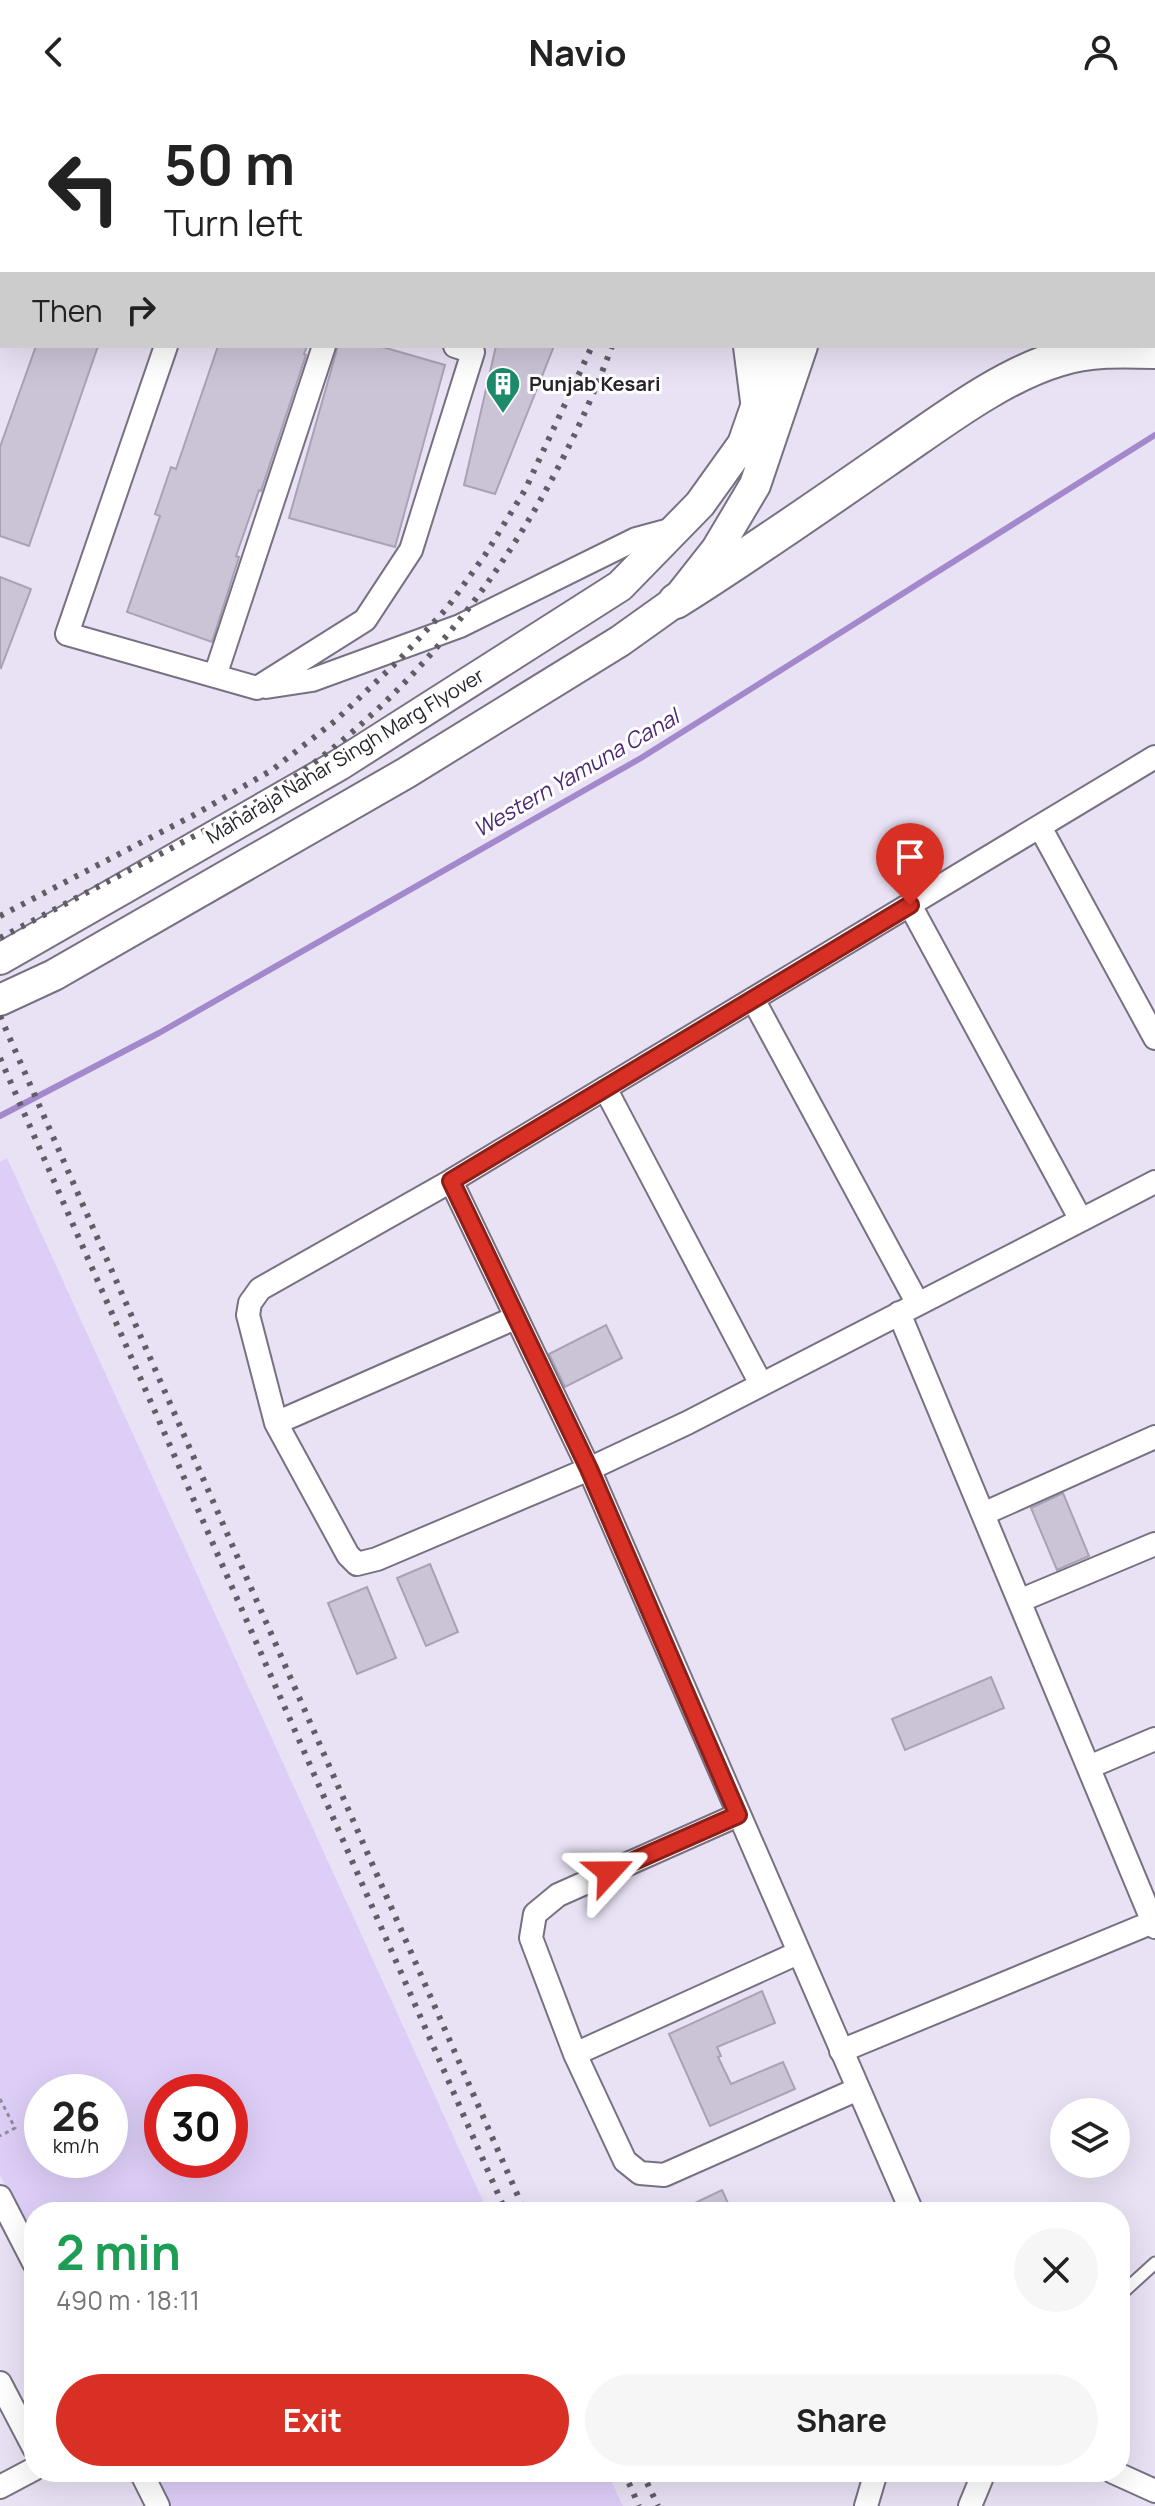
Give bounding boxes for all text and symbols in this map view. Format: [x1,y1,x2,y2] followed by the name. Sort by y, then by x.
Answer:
[528,28,627,77] text: Navio
[32,30,76,74] icon: back
[1079,30,1123,74] icon: person
[164,125,295,202] text: 50 m
[32,136,136,240] icon: left
[164,198,303,247] text: Turn left
[119,288,163,332] icon: right
[32,290,103,331] text: Then
[484,365,522,415] building icon: Punjab Kesari
[529,370,661,397] place label: Punjab Kesari
[201,662,489,850] street label: Maharaja Nahar Singh Marg Flyover
[468,700,687,844] water label: Western Yamuna Canal
[876,823,944,905] pin
[888,835,932,879] icon: arrive
[567,1830,651,1914] position arrow
[144,2074,248,2178] speed limit sign: 30
[52,2088,100,2143] text: 26
[1050,2098,1130,2178] map controls
[1050,2098,1130,2178] button: layers
[53,2132,99,2159] text: km/h
[56,2219,181,2284] text: 2 min
[1014,2228,1098,2312] button: close
[56,2282,200,2318] text: 490 m · 18:11
[56,2374,569,2466] button: Exit
[585,2374,1098,2466] button: Share

